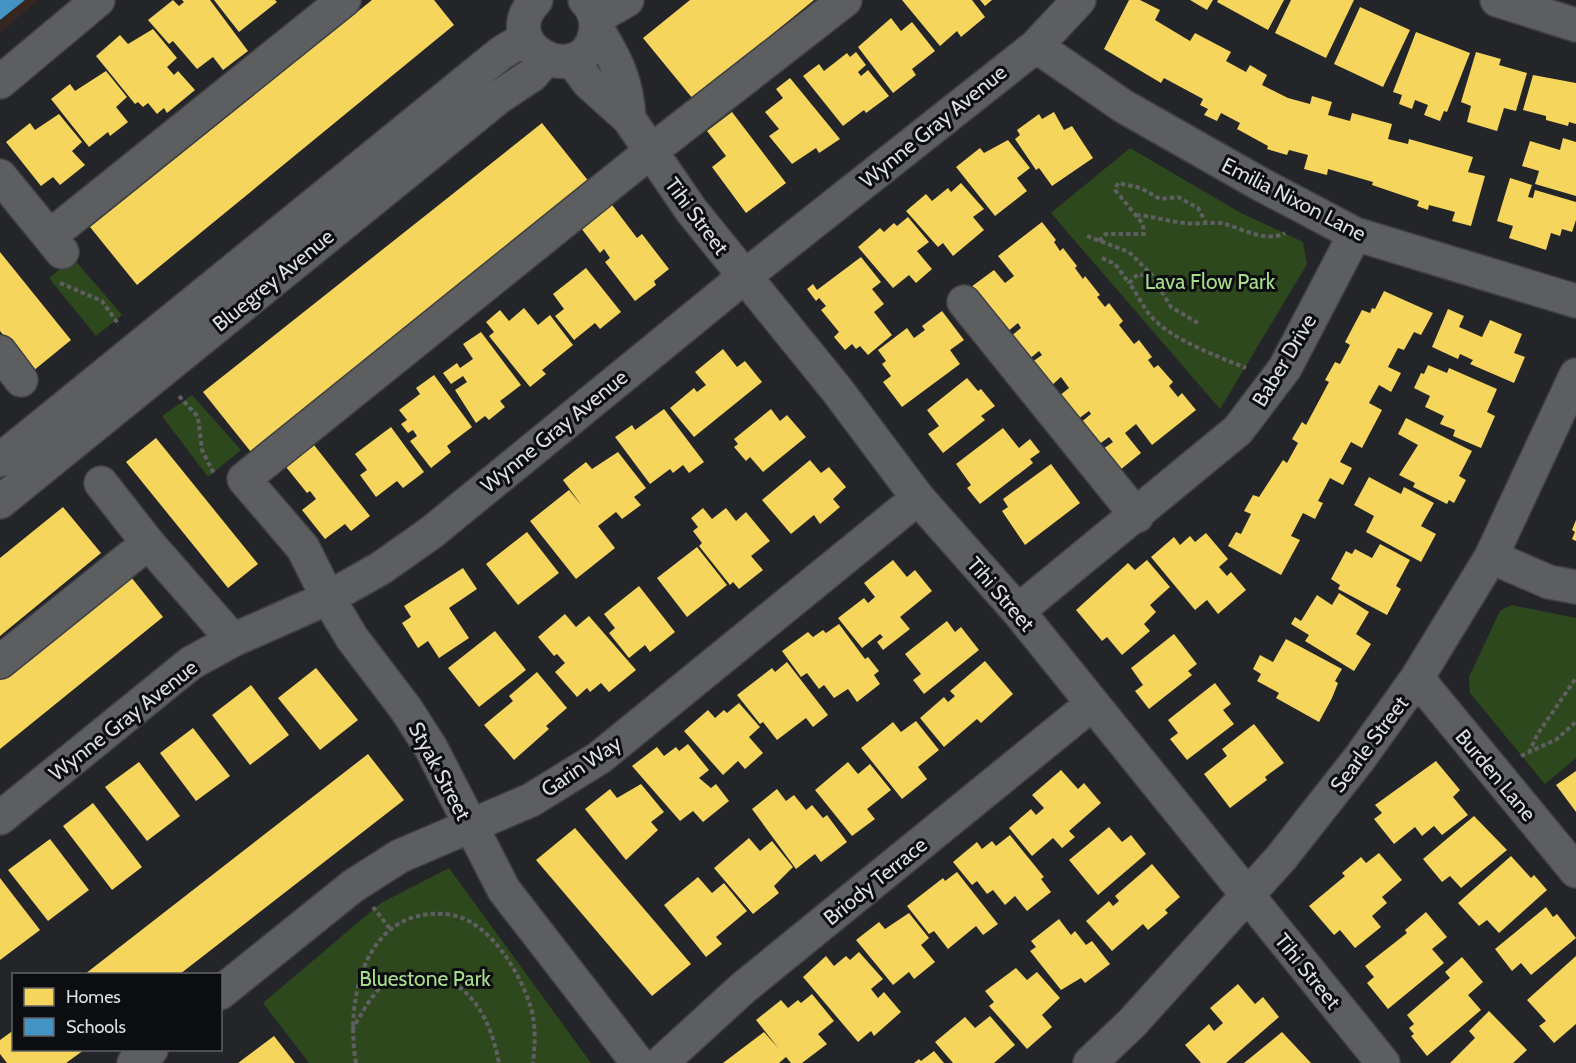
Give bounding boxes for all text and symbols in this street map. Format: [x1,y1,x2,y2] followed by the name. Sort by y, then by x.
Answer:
[855,59,1012,193] street label: Wynne Gray Avenue
[1218,152,1370,246] street label: Emilia Nixon Lane
[660,173,734,259] street label: Tihi Street
[207,223,339,336] street label: Bluegrey Avenue
[1145,269,1276,294] park label: Lava Flow Park
[1247,309,1321,411] street label: Baber Drive
[476,364,633,498] street label: Wynne Gray Avenue
[962,552,1040,636] street label: Tihi Street
[44,654,202,786] street label: Wynne Gray Avenue
[1325,691,1413,797] street label: Searle Street
[404,718,476,824] street label: Styak Street
[1451,724,1542,826] street label: Burden Lane
[536,730,626,802] street label: Garin Way
[818,832,932,930] street label: Briody Terrace
[1270,928,1346,1014] street label: Tihi Street
[359,966,491,991] park label: Bluestone Park
[12,973,222,1051] legend
[66,986,121,1008] text: Homes
[66,1016,126,1038] text: Schools

